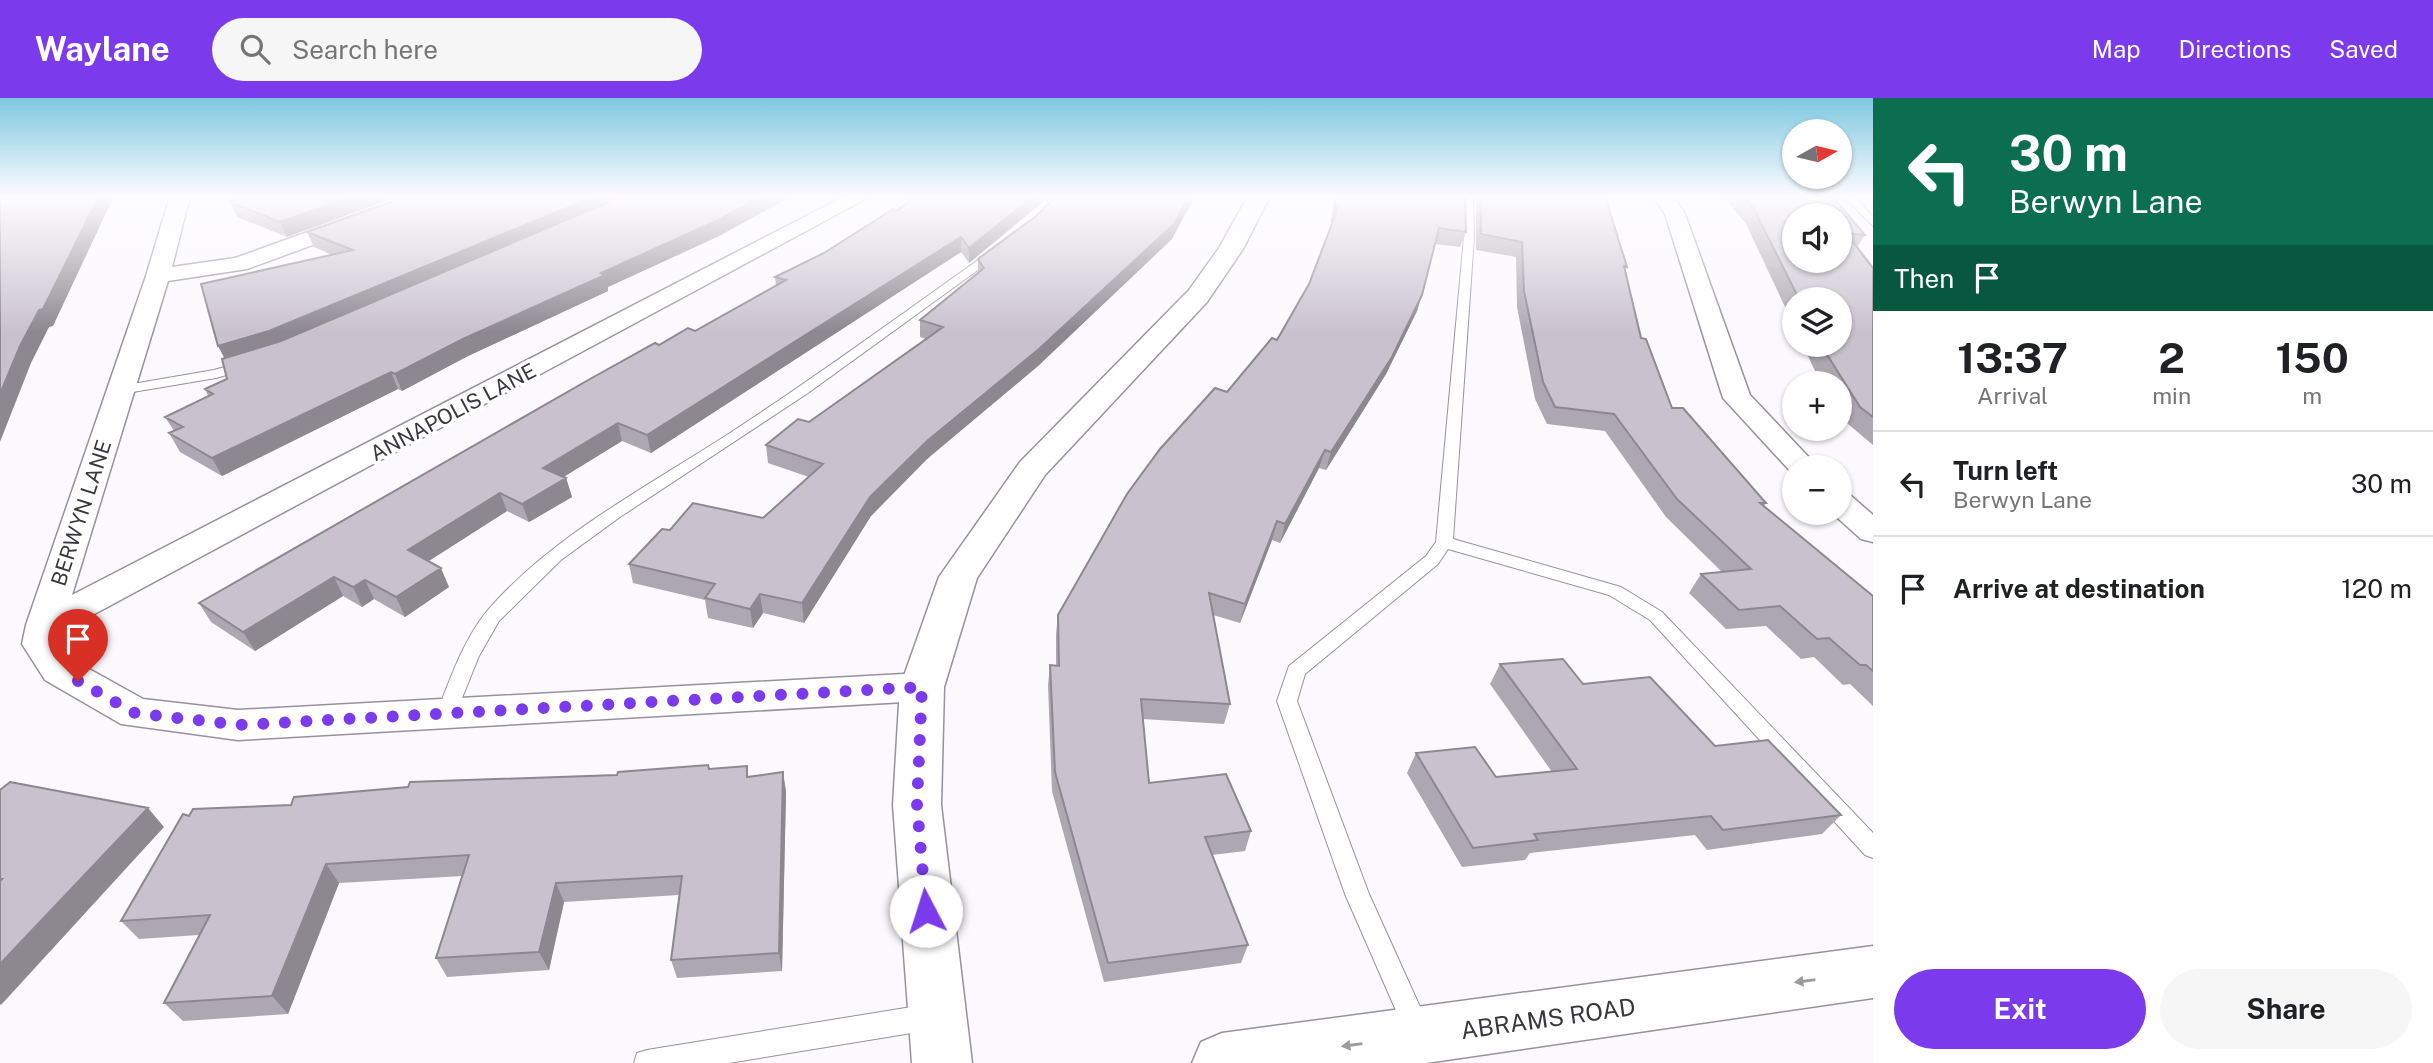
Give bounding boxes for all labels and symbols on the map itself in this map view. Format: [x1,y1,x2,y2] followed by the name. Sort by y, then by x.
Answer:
[1782,119,1852,189] north arrow
[366,358,540,466] street label: ANNAPOLIS LANE
[46,437,116,589] street label: BERWYN LANE
[48,609,108,681] pin
[889,874,963,948] position arrow
[1794,976,1816,987] one-way arrow
[1459,992,1637,1044] street label: ABRAMS ROAD
[1341,1040,1363,1051] one-way arrow

